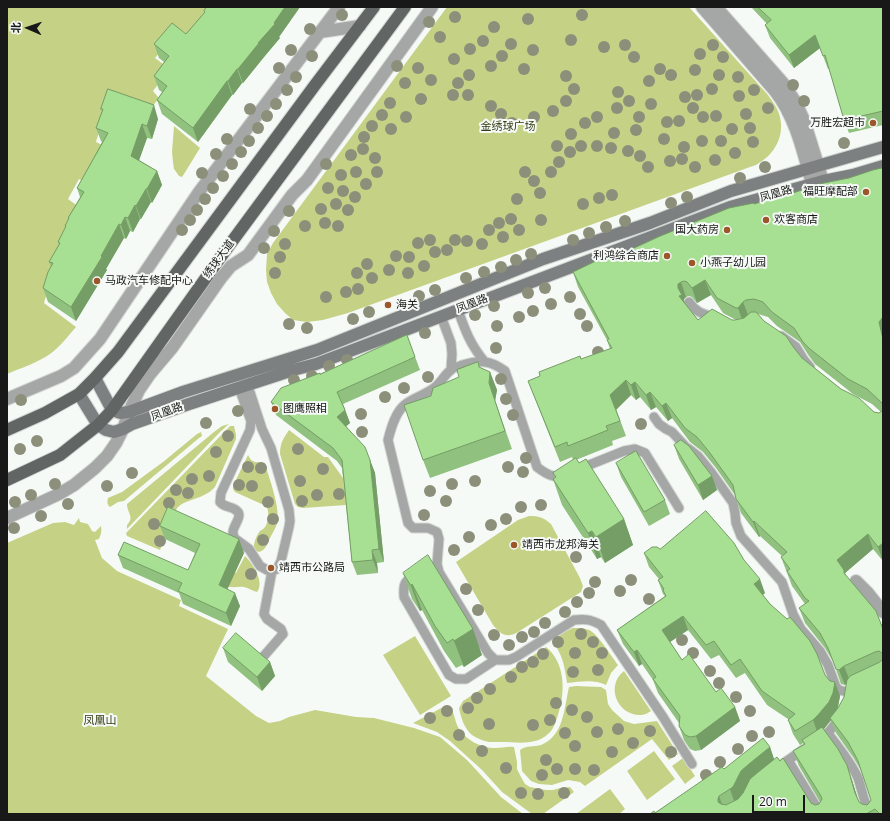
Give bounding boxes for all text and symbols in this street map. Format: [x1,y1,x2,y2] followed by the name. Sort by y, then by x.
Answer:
[8,8,48,48] north arrow
[8,22,23,33] text: 北
[810,116,865,130] place label: 万胜宏超市
[868,118,878,128] marker: 万胜宏超市
[481,120,535,134] park label: 金绣球广场
[758,183,794,205] street label: 凤凰路
[803,185,858,199] place label: 福旺摩配部
[861,187,871,197] marker: 福旺摩配部
[774,213,818,227] place label: 欢客商店
[761,215,771,225] marker: 欢客商店
[675,223,719,237] place label: 国大药房
[722,225,732,235] marker: 国大药房
[201,237,237,281] street label: 绣球大道
[593,249,659,263] place label: 利鸿综合商店
[662,251,672,261] marker: 利鸿综合商店
[700,256,766,270] place label: 小燕子幼儿园
[687,258,697,268] marker: 小燕子幼儿园
[105,274,193,288] place label: 马政汽车修配中心
[92,276,102,286] marker: 马政汽车修配中心
[454,292,490,316] street label: 凤凰路
[396,298,418,312] place label: 海关
[383,300,393,310] marker: 海关
[149,400,185,424] street label: 凤凰路
[283,402,327,416] place label: 图鹰照相
[270,404,280,414] marker: 图鹰照相
[522,538,599,552] place label: 靖西市龙邦海关
[509,540,519,550] marker: 靖西市龙邦海关
[279,561,345,575] place label: 靖西市公路局
[266,563,276,573] marker: 靖西市公路局
[84,714,116,728] park label: 凤凰山
[754,787,807,813] scale bar
[759,793,787,810] text: 20 m

